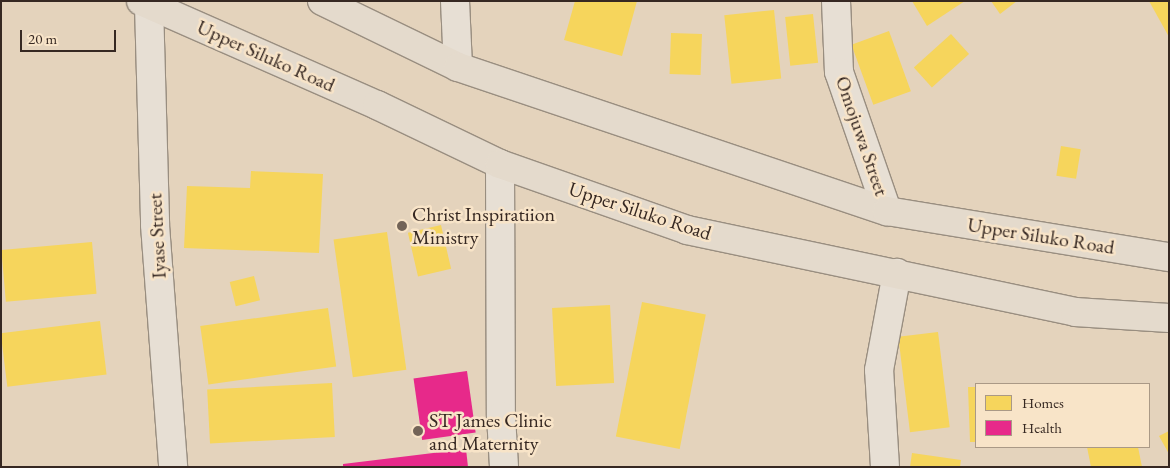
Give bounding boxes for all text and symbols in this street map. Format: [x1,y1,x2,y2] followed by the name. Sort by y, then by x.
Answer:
[193,15,339,97] street label: Upper Siluko Road
[22,20,119,52] scale bar
[28,29,57,48] text: 20 m
[830,73,894,199] street label: Omojuwa Street
[566,177,714,245] street label: Upper Siluko Road
[143,193,171,279] street label: Iyase Street
[412,203,555,250] place label: Christ Inspiratiion Ministry
[966,213,1116,259] street label: Upper Siluko Road
[396,220,408,232] marker: Christ Inspiratiion Ministry
[975,383,1150,448] legend
[1022,393,1064,412] text: Homes
[429,408,552,455] place label: ST James Clinic and Maternity
[1022,418,1062,437] text: Health
[411,424,425,438] marker: ST James Clinic and Maternity

